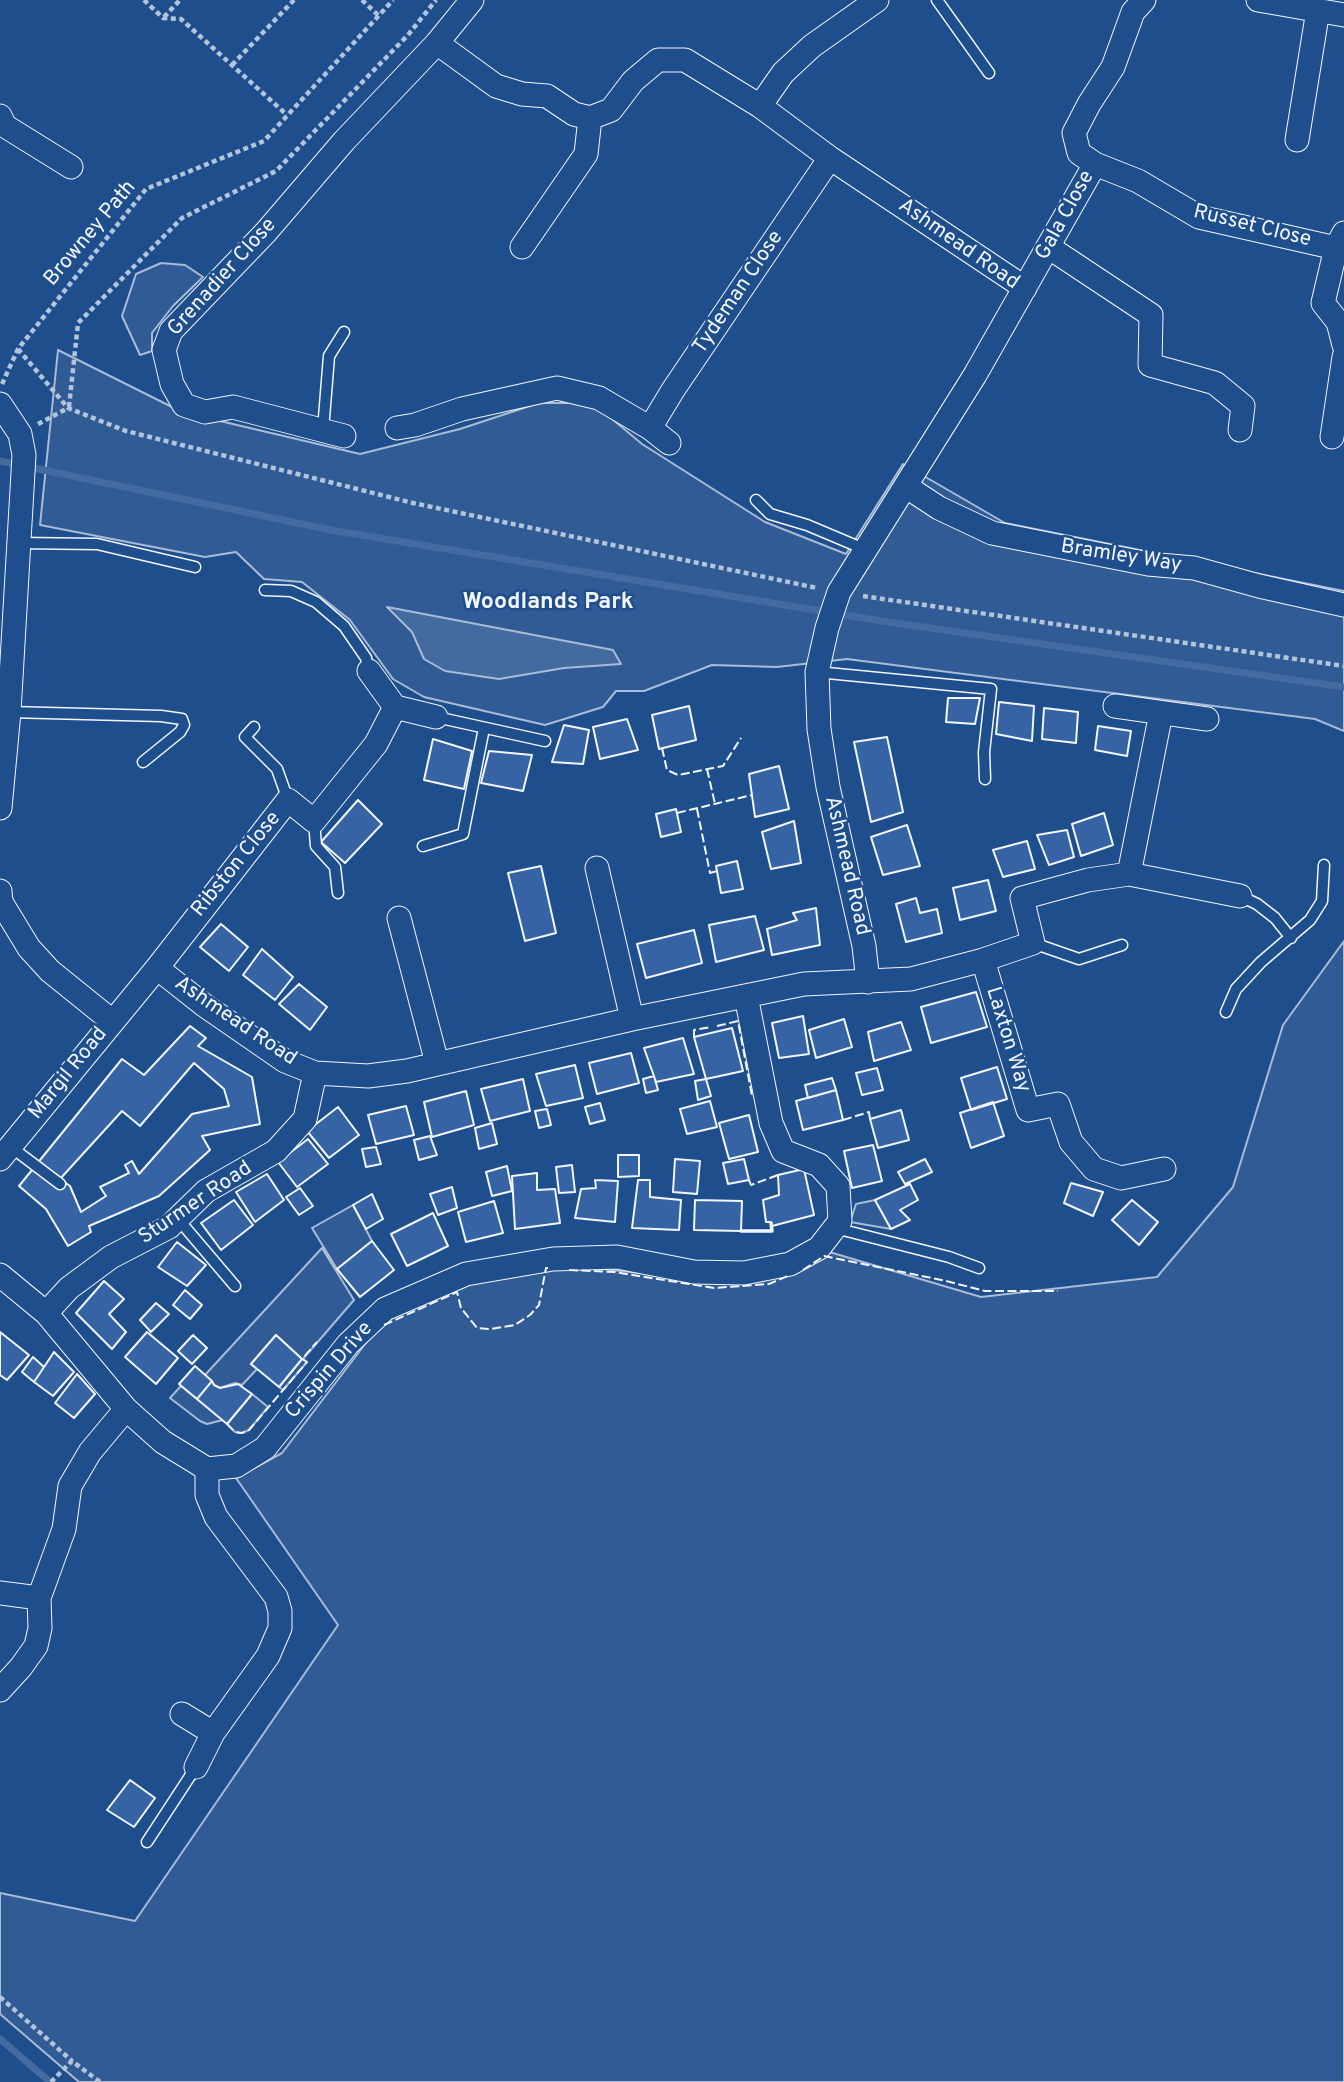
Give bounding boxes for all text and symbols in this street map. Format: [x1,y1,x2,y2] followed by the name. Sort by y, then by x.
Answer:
[1031,167,1101,265] street label: Gala Close
[40,176,142,292] street label: Browney Path
[893,194,1023,296] street label: Ashmead Road
[1191,200,1313,254] street label: Russet Close
[163,214,283,342] street label: Grenadier Close
[689,227,789,359] street label: Tydeman Close
[1059,535,1183,579] street label: Bramley Way
[462,589,634,617] district label: Woodlands Park
[818,794,874,938] street label: Ashmead Road
[187,807,287,923] street label: Ribston Close
[169,972,301,1072] street label: Ashmead Road
[979,984,1035,1096] street label: Laxton Way
[24,1023,114,1125] street label: Margil Road
[135,1157,257,1251] street label: Sturmer Road
[281,1317,379,1425] street label: Crispin Drive

